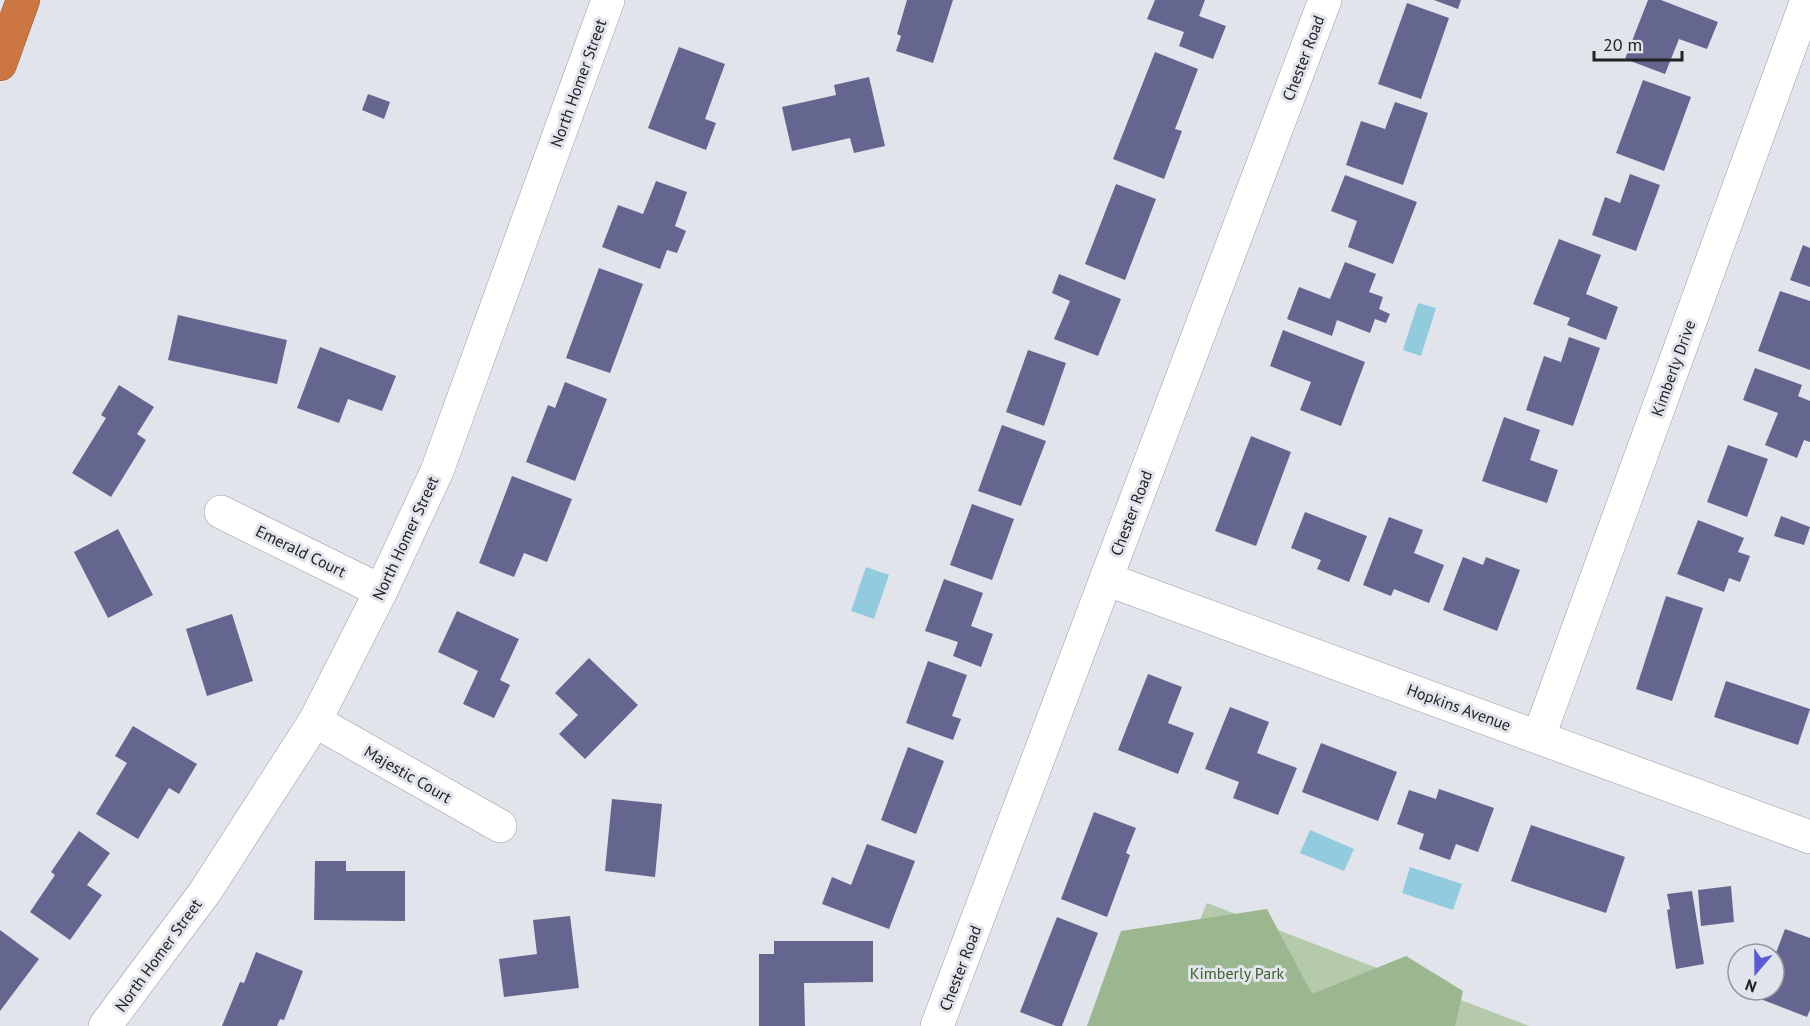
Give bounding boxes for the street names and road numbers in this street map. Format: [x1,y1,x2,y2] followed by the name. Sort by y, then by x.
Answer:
[1278,13,1328,103] street label: Chester Road
[546,16,611,150] street label: North Homer Street
[1646,317,1700,419] street label: Kimberly Drive
[1106,468,1156,558] street label: Chester Road
[367,472,443,603] street label: North Homer Street
[253,521,350,582] street label: Emerald Court
[1404,679,1514,735] street label: Hopkins Avenue
[361,741,456,807] street label: Majestic Court
[110,894,206,1015] street label: North Homer Street
[935,923,985,1013] street label: Chester Road

